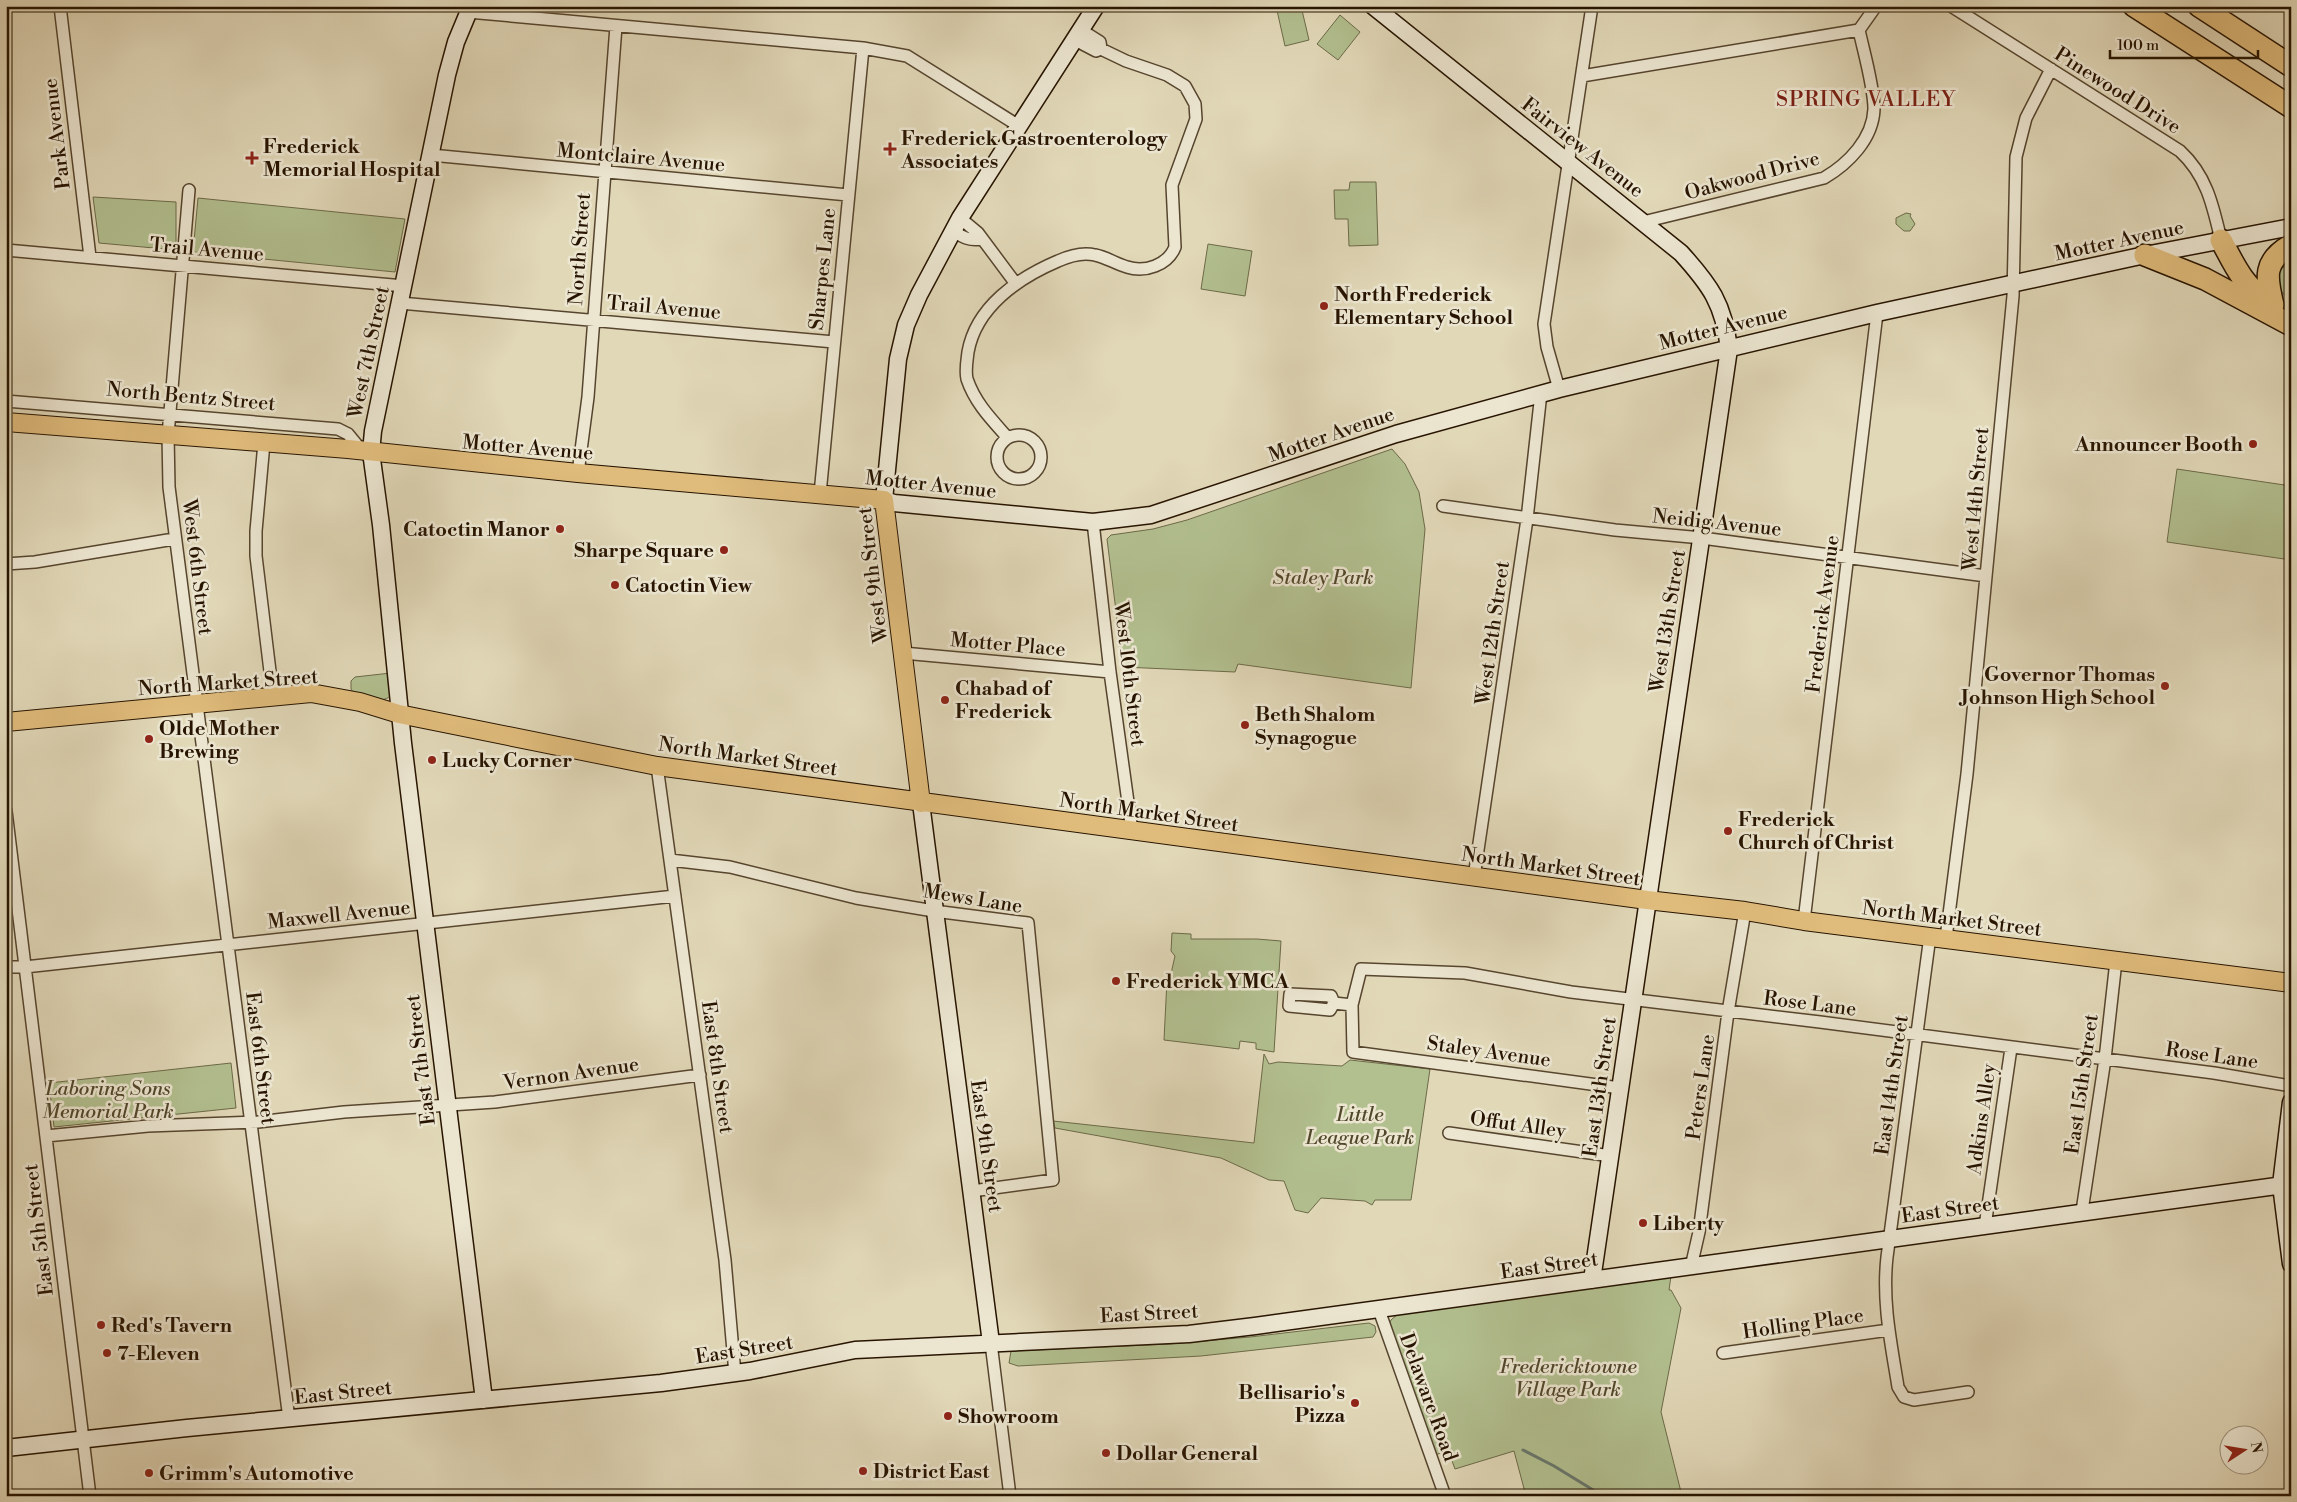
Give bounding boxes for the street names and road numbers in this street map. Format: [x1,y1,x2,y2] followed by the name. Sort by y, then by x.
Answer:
[2049,42,2185,140] street label: Pinewood Drive
[38,77,77,191] street label: Park Avenue
[1516,93,1648,204] street label: Fairview Avenue
[556,139,726,178] street label: Montclaire Avenue
[1682,146,1823,206] street label: Oakwood Drive
[564,192,597,306] street label: North Street
[805,207,842,331] street label: Sharpes Lane
[2052,216,2186,267] street label: Motter Avenue
[149,233,265,268] street label: Trail Avenue
[343,284,396,422] street label: West 7th Street
[606,291,722,326] street label: Trail Avenue
[1657,300,1790,356] street label: Motter Avenue
[105,378,276,417] street label: North Bentz Street
[1265,402,1398,469] street label: Motter Avenue
[1958,426,1995,573] street label: West 14th Street
[461,430,594,467] street label: Motter Avenue
[864,466,998,505] street label: Motter Avenue
[176,497,217,637] street label: West 6th Street
[1651,504,1783,543] street label: Neidig Avenue
[853,505,894,645] street label: West 9th Street
[1801,534,1846,695] street label: Frederick Avenue
[1645,548,1692,695] street label: West 13th Street
[1471,560,1516,708] street label: West 12th Street
[1107,599,1150,748] street label: West 10th Street
[949,628,1067,663] street label: Motter Place
[137,665,319,702] street label: North Market Street
[657,733,839,782] street label: North Market Street
[1058,789,1240,838] street label: North Market Street
[1460,843,1642,892] street label: North Market Street
[921,879,1024,920] street label: Mews Lane
[266,896,412,935] street label: Maxwell Avenue
[1861,896,2043,943] street label: North Market Street
[1762,986,1858,1023] street label: Rose Lane
[239,990,280,1126] street label: East 6th Street
[401,993,442,1127] street label: East 7th Street
[695,999,738,1135] street label: East 8th Street
[2060,1012,2105,1156] street label: East 15th Street
[1870,1013,1915,1157] street label: East 14th Street
[1578,1015,1623,1159] street label: East 13th Street
[1425,1031,1552,1074] street label: Staley Avenue
[1682,1033,1721,1142] street label: Peters Lane
[2164,1038,2260,1075] street label: Rose Lane
[501,1053,641,1097] street label: Vernon Avenue
[1962,1062,2003,1177] street label: Adkins Alley
[964,1078,1007,1214] street label: East 9th Street
[1468,1106,1568,1145] street label: Offut Alley
[19,1162,60,1297] street label: East 5th Street
[1900,1191,2001,1230] street label: East Street
[1499,1247,1600,1286] street label: East Street
[1099,1299,1199,1330] street label: East Street
[1741,1304,1865,1345] street label: Holling Place
[694,1330,795,1371] street label: East Street
[1393,1330,1463,1466] street label: Delaware Road
[293,1376,393,1411] street label: East Street

